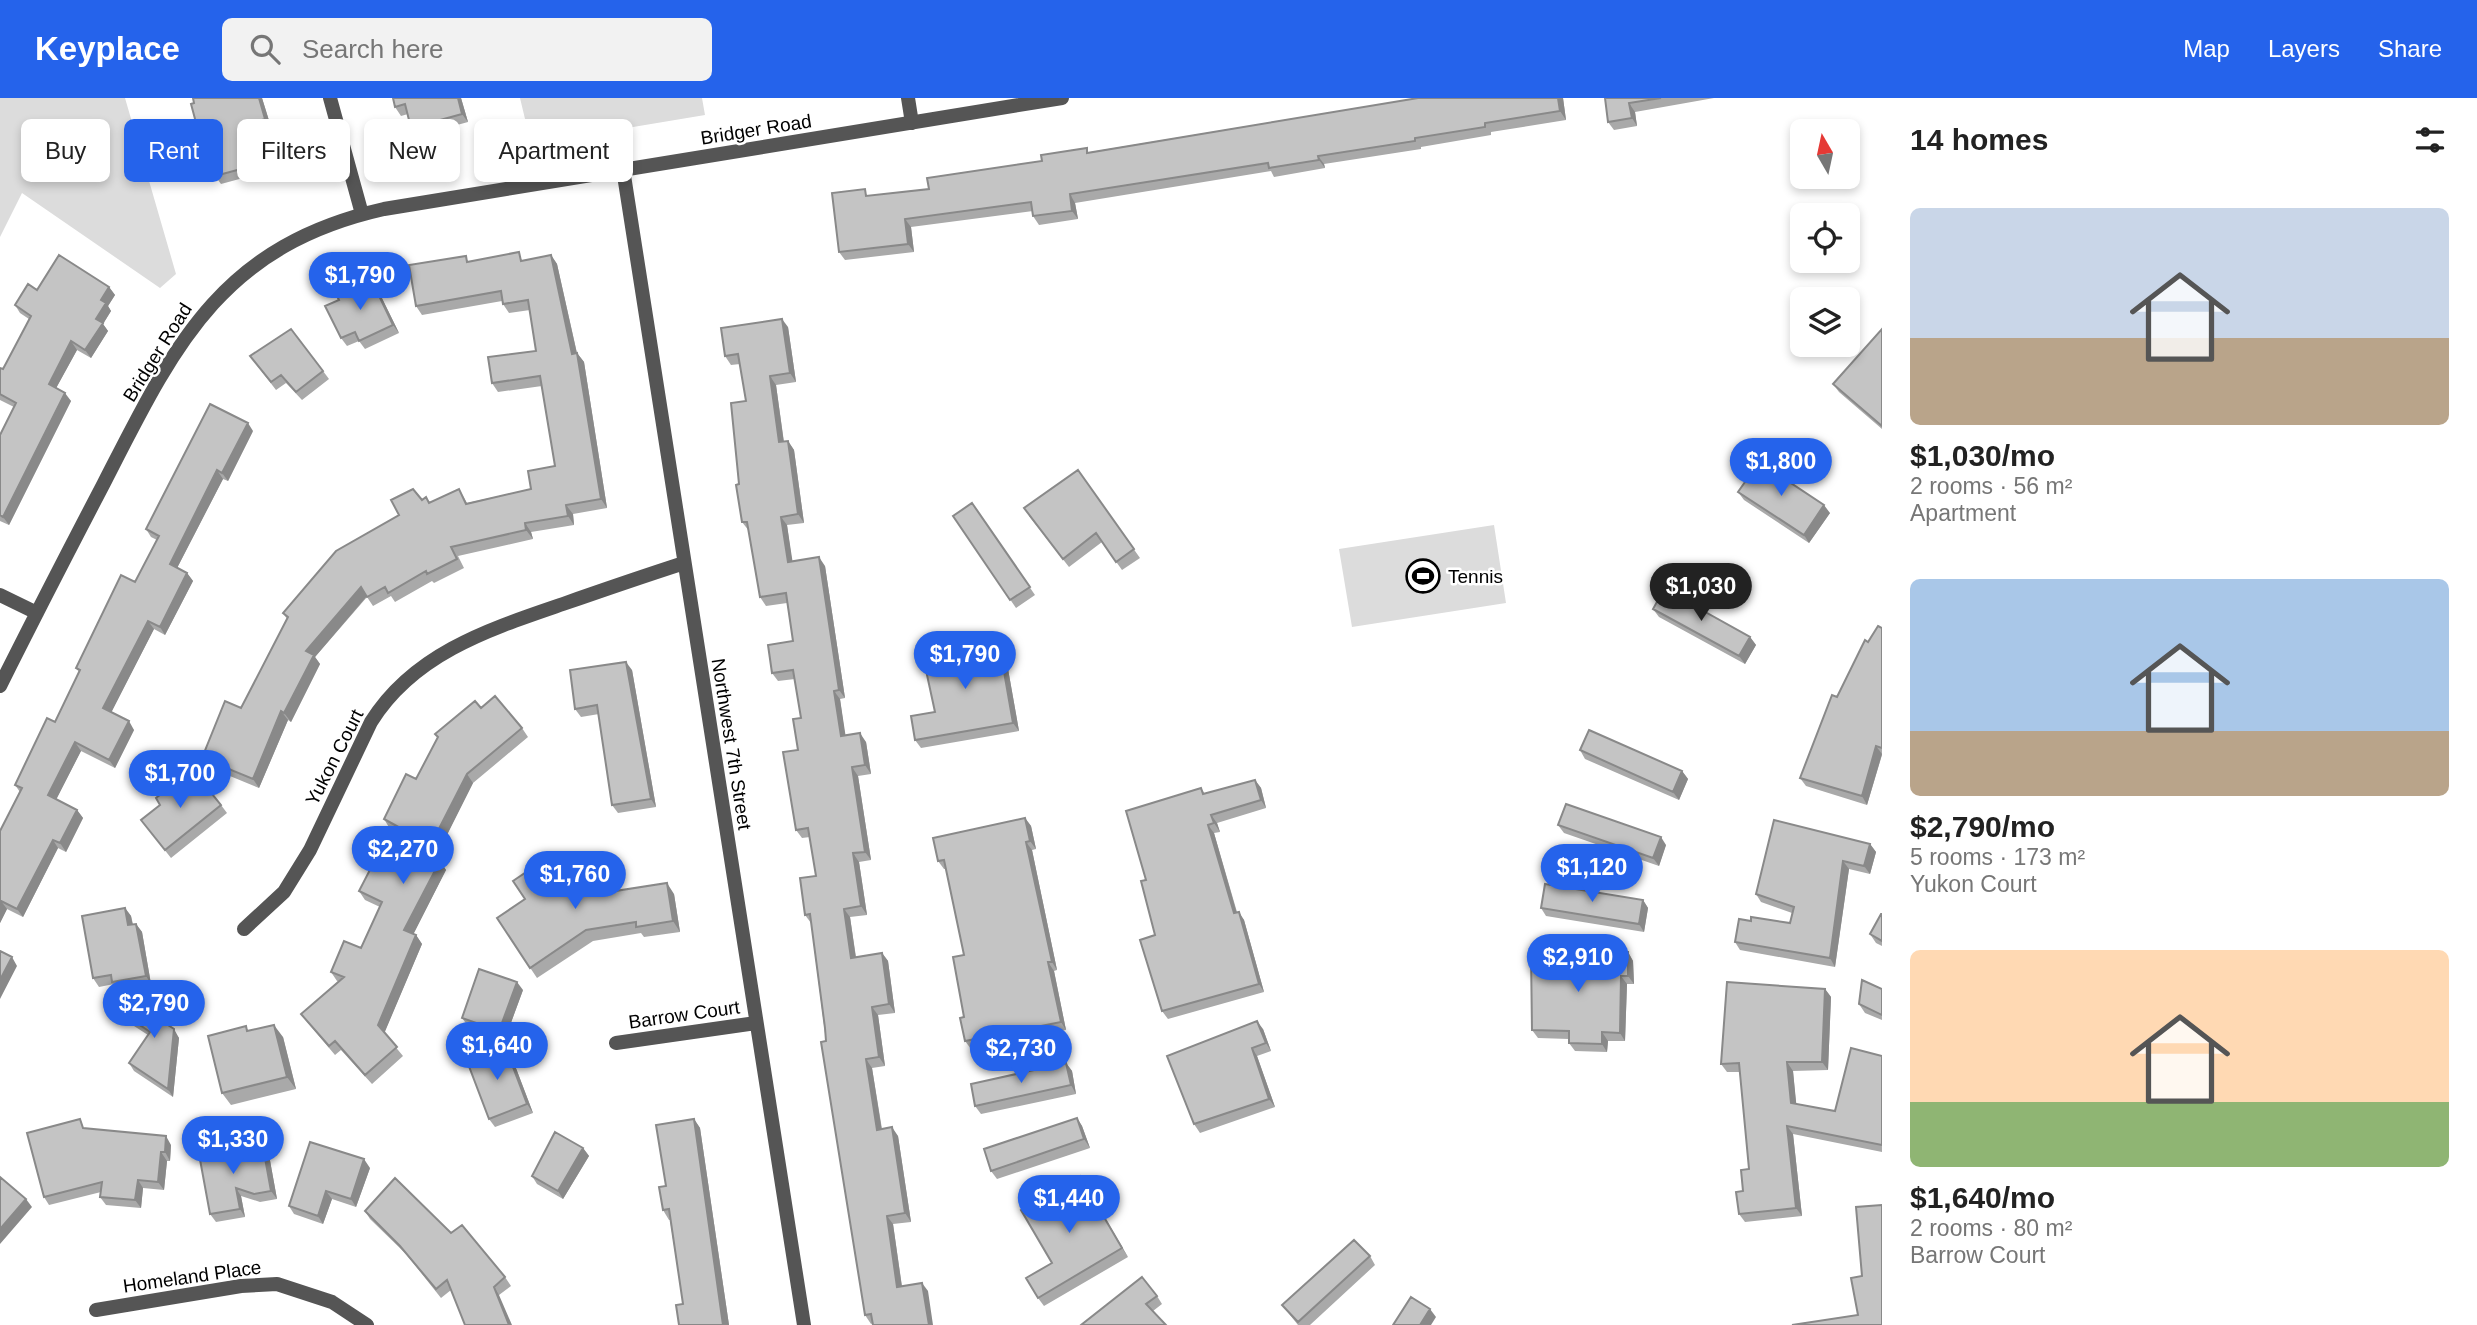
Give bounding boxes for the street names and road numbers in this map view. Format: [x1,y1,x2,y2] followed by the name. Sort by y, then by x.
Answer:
[699,110,813,149] street label: Bridger Road
[119,299,196,405] street label: Bridger Road
[708,657,756,832] street label: Northwest 7th Street
[301,705,368,809] street label: Yukon Court
[627,996,742,1033] street label: Barrow Court
[122,1256,263,1297] street label: Homeland Place

